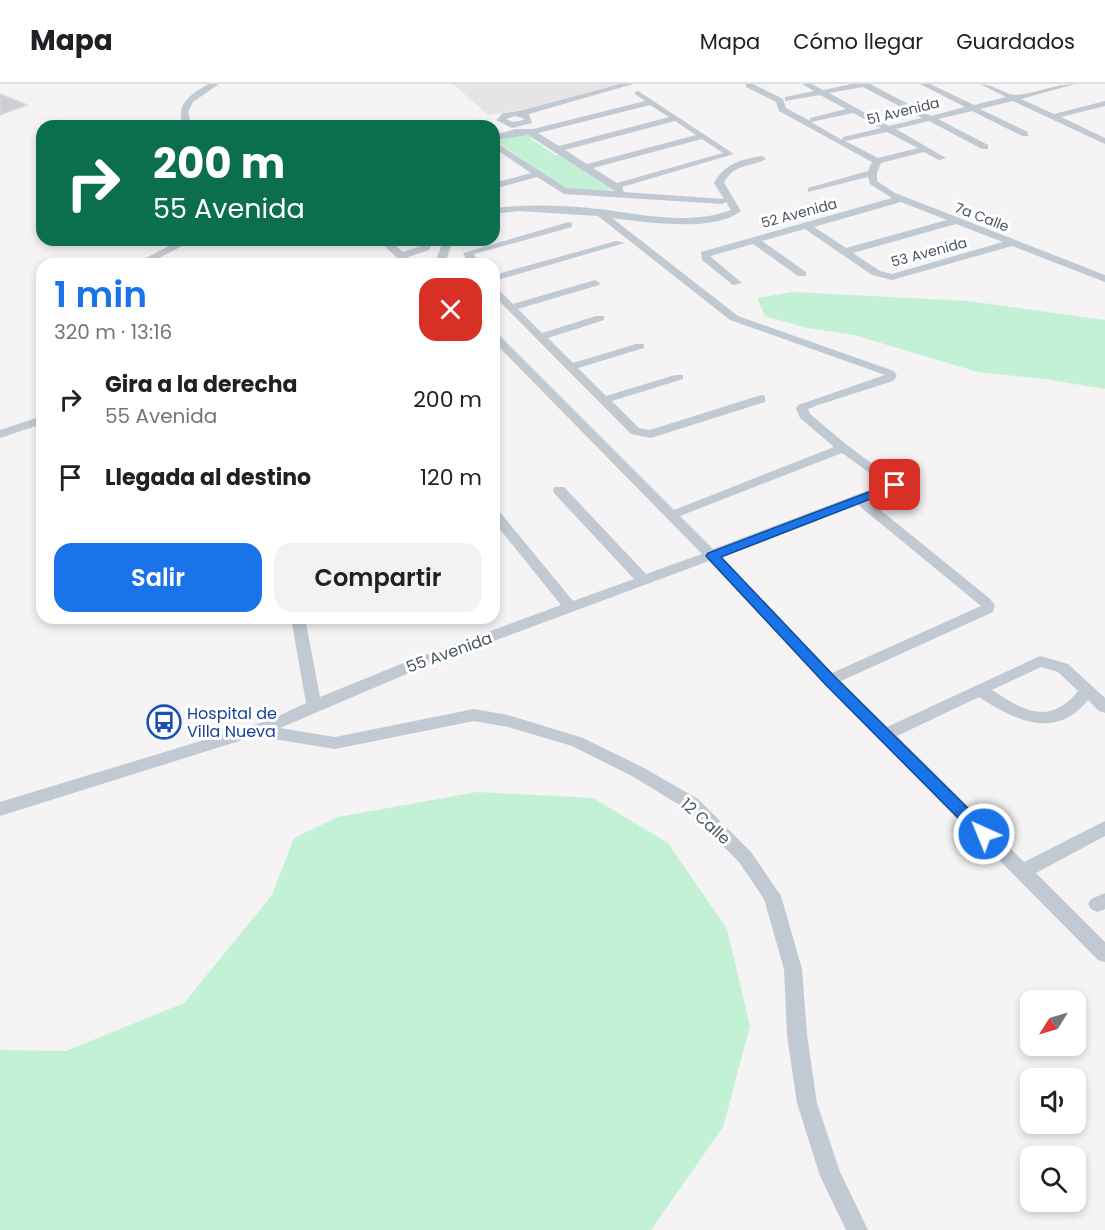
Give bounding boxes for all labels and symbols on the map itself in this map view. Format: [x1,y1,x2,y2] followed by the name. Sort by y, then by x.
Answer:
[865,92,941,130] street label: 51 Avenida
[759,193,839,233] street label: 52 Avenida
[952,198,1012,237] street label: 7a Calle
[889,232,969,272] street label: 53 Avenida
[869,459,920,510] pin
[403,626,495,679] street label: 55 Avenida
[187,702,277,743] place label: Hospital de Villa Nueva
[146,704,182,740] bus stop icon: Hospital de Villa Nueva
[676,793,736,850] street label: 12 Calle
[952,802,1016,866] position arrow
[1020,990,1086,1056] north arrow

